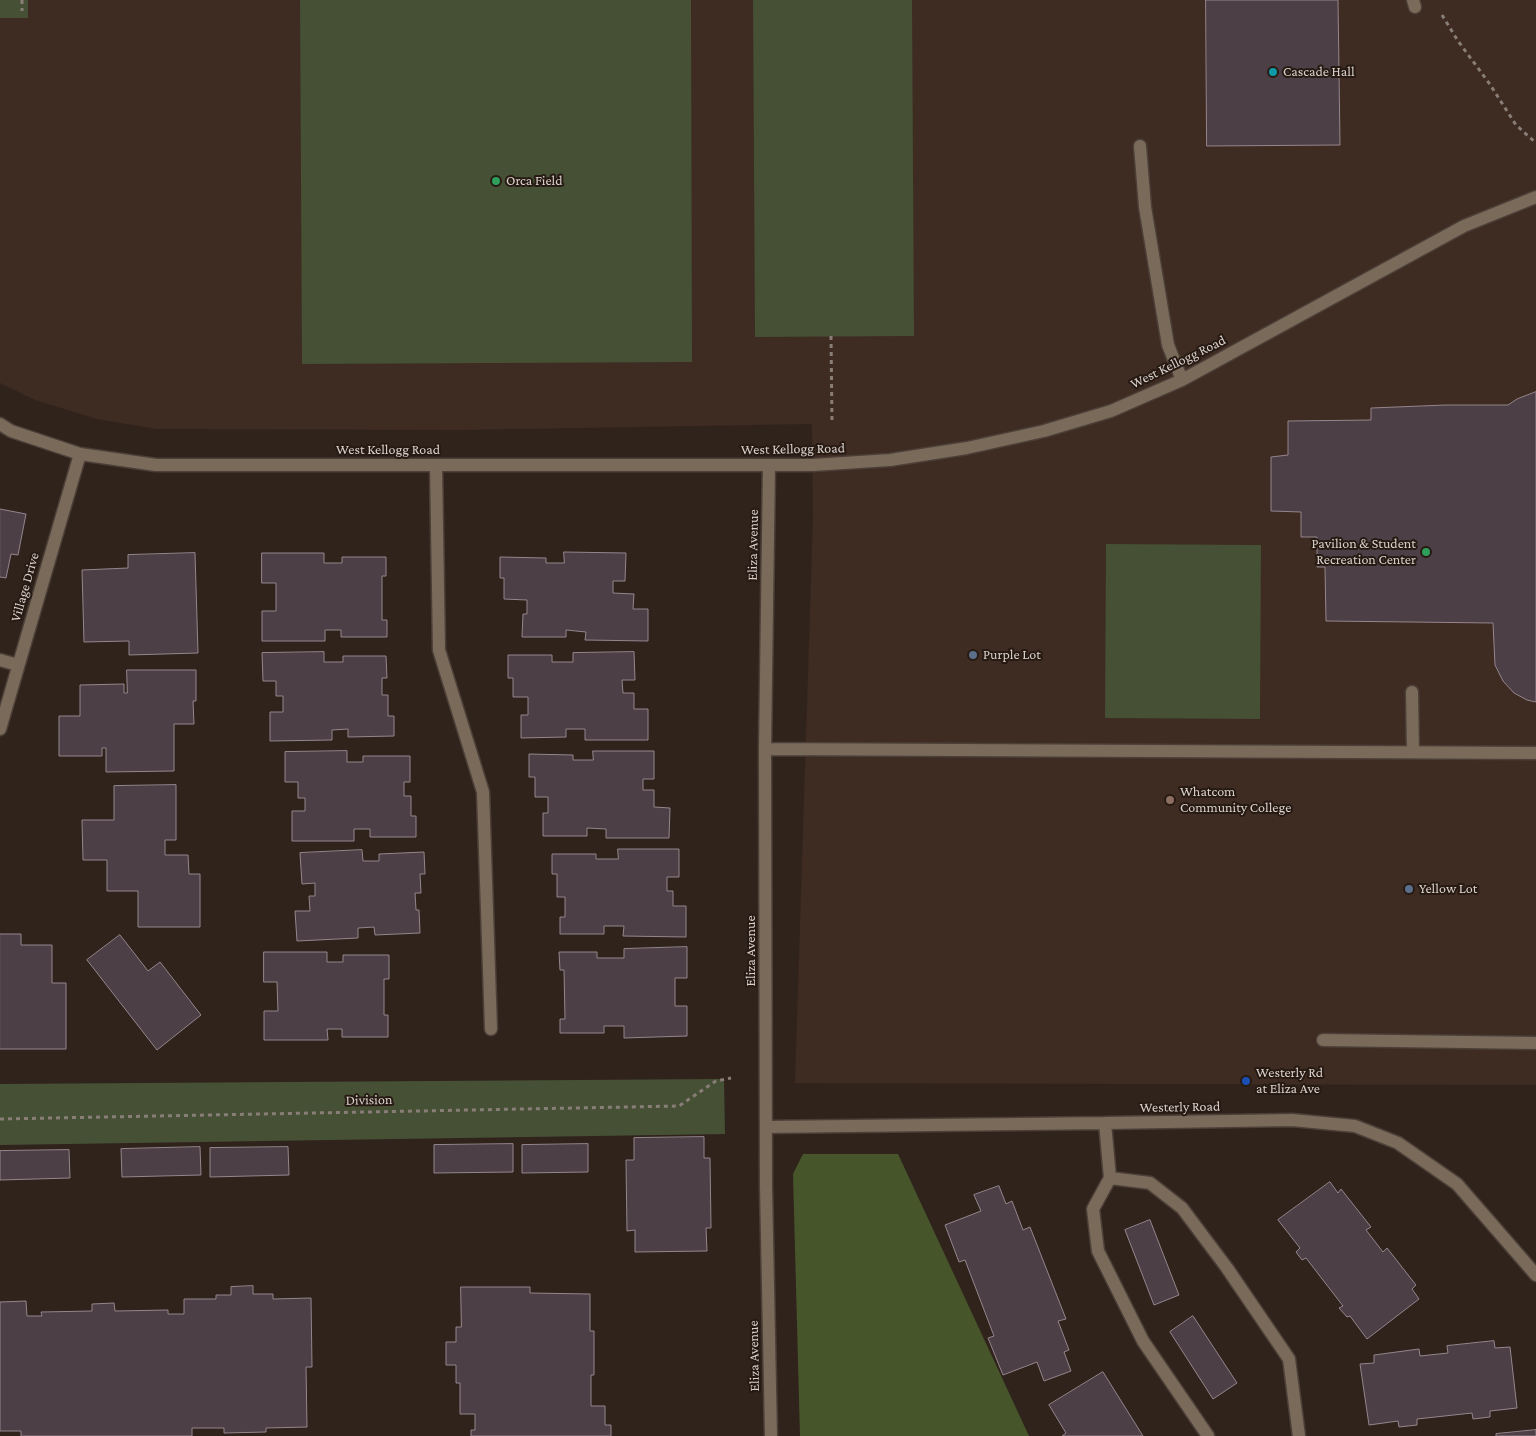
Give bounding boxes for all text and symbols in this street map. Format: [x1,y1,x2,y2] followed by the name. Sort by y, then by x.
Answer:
[1283,64,1355,80] place label: Cascade Hall
[1267,66,1279,78] marker: Cascade Hall
[506,173,563,189] place label: Orca Field
[490,175,502,187] marker: Orca Field
[1128,332,1228,392] street label: West Kellogg Road
[741,440,845,458] street label: West Kellogg Road
[336,442,440,458] street label: West Kellogg Road
[744,509,762,581] street label: Eliza Avenue
[1312,536,1416,568] place label: Pavilion & Student Recreation Center
[1420,546,1432,558] marker: Pavilion & Student Recreation Center
[7,550,43,624] street label: Village Drive
[983,647,1041,663] place label: Purple Lot
[967,649,979,661] marker: Purple Lot
[1180,784,1291,816] place label: Whatcom Community College
[1164,794,1176,806] marker: Whatcom Community College
[1419,881,1477,897] place label: Yellow Lot
[1403,883,1415,895] marker: Yellow Lot
[743,915,759,987] street label: Eliza Avenue
[1256,1065,1323,1098] place label: Westerly Rd at Eliza Ave
[1240,1075,1252,1087] marker: Westerly Rd at Eliza Ave
[345,1091,393,1109] street label: Division
[1140,1098,1220,1116] street label: Westerly Road
[745,1320,763,1392] street label: Eliza Avenue

